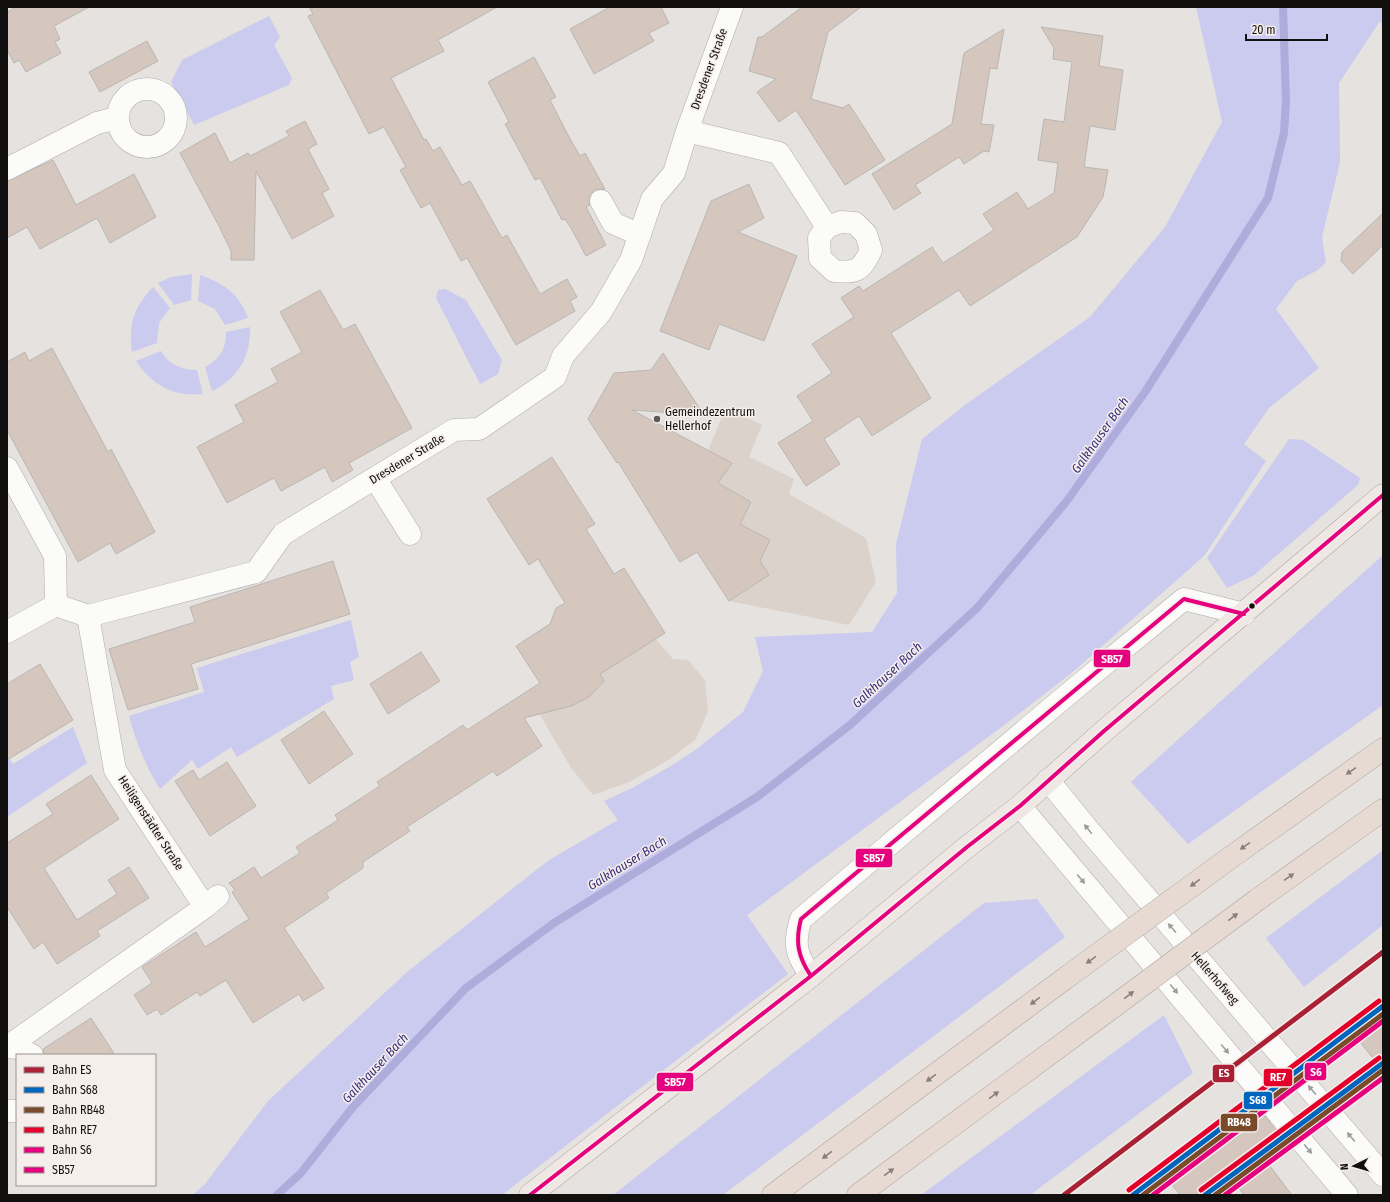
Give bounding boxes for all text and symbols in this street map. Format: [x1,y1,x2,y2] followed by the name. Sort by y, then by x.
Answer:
[1246,16,1327,42] scale bar
[1252,23,1276,37] text: 20 m
[688,26,730,112] street label: Dresdener Straße
[1068,394,1132,476] water label: Galkhauser Bach
[665,405,755,433] place label: Gemeindezentrum Hellerhof
[652,414,662,424] marker: Gemeindezentrum Hellerhof
[367,431,447,487] street label: Dresdener Straße
[1247,601,1257,611] unlabelled marker
[849,639,925,711] water label: Galkhauser Bach
[1093,649,1131,668] line badge: SB57
[1101,653,1123,666] text: SB57
[1346,767,1356,775] one-way arrow
[115,773,187,873] street label: Heiligenstädter Straße
[1083,824,1092,835] one-way arrow
[585,833,669,893] water label: Galkhauser Bach
[1240,842,1250,850] one-way arrow
[855,848,893,868] line badge: SB57
[863,852,885,865] text: SB57
[1283,873,1294,881] one-way arrow
[1076,874,1085,884] one-way arrow
[1190,879,1200,887] one-way arrow
[1228,914,1238,922] one-way arrow
[1168,923,1177,933] one-way arrow
[1188,949,1242,1008] street label: Hellerhofweg
[1085,956,1096,964] one-way arrow
[1169,984,1178,994] one-way arrow
[1123,991,1134,999] one-way arrow
[1030,996,1041,1005] one-way arrow
[339,1030,411,1106] water label: Galkhauser Bach
[1220,1044,1229,1054] one-way arrow
[16,1054,156,1186] legend
[1304,1062,1327,1081] line badge: S6
[52,1063,91,1077] text: Bahn ES
[1212,1064,1235,1083] line badge: ES
[1310,1066,1322,1079] text: S6
[1219,1067,1230,1080] text: ES
[1263,1068,1293,1087] line badge: RE7
[1270,1071,1286,1084] text: RE7
[656,1072,694,1092] line badge: SB57
[926,1074,936,1082] one-way arrow
[664,1076,686,1089] text: SB57
[52,1083,98,1097] text: Bahn S68
[1307,1085,1316,1096] one-way arrow
[989,1091,999,1099] one-way arrow
[1243,1091,1273,1110] line badge: S68
[1249,1094,1267,1107] text: S68
[52,1103,105,1117] text: Bahn RB48
[1220,1113,1258,1132] line badge: RB48
[1227,1116,1251,1129] text: RB48
[52,1123,97,1137] text: Bahn RE7
[1347,1131,1356,1142] one-way arrow
[52,1143,92,1157] text: Bahn S6
[1304,1143,1313,1154] one-way arrow
[1334,1146,1374,1186] north arrow
[821,1151,832,1160] one-way arrow
[52,1163,75,1177] text: SB57
[1338,1163,1351,1171] text: N
[884,1168,895,1176] one-way arrow

